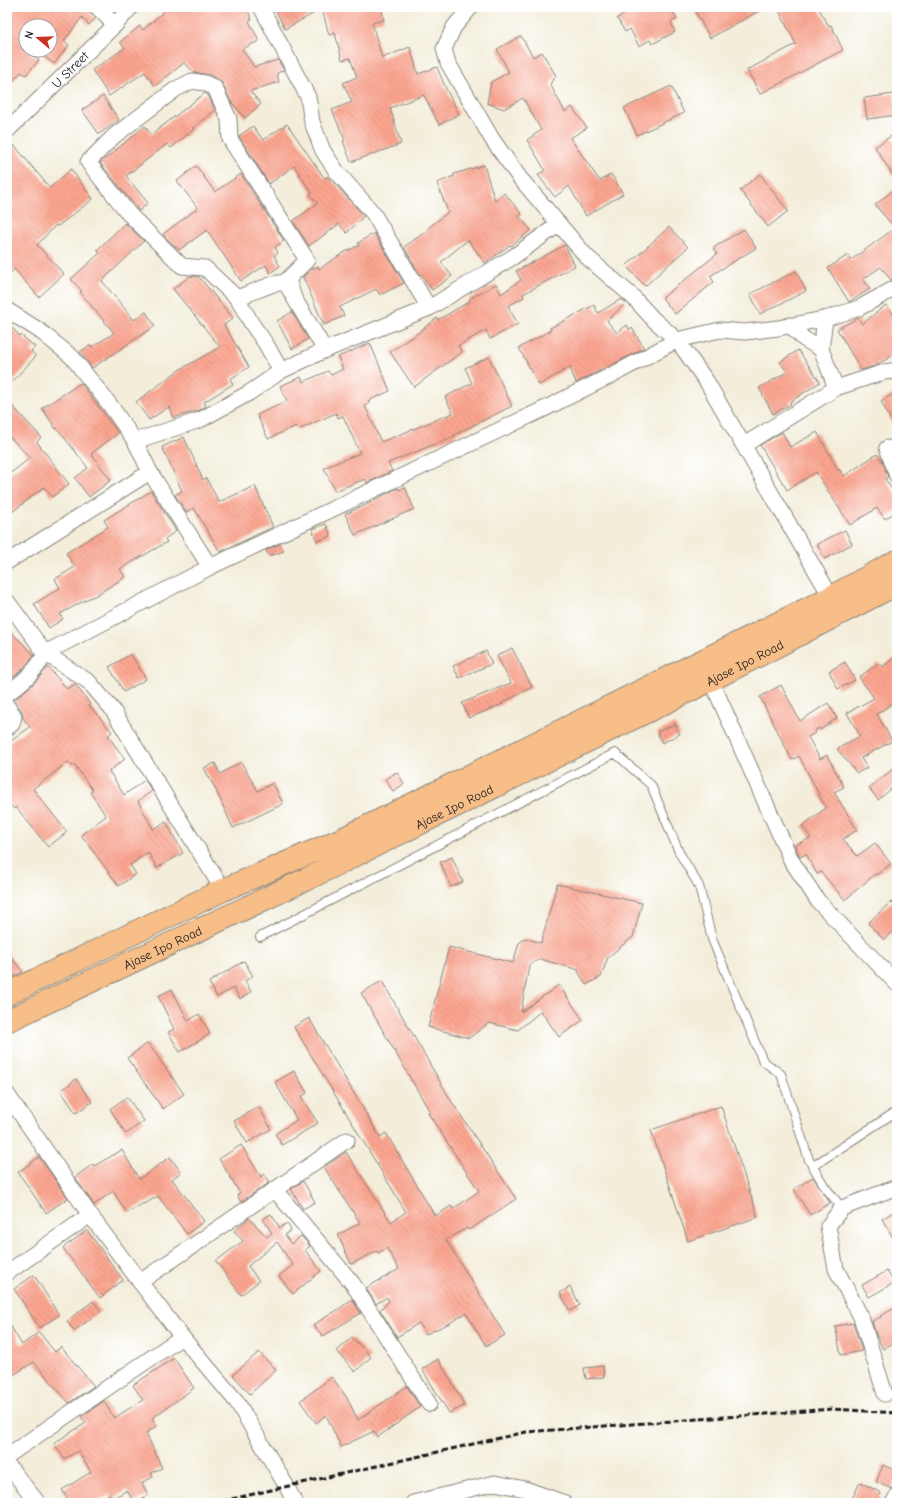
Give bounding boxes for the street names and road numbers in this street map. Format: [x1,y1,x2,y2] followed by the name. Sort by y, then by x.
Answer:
[48,47,92,91] street label: U Street
[703,637,786,689] street label: Ajase Ipo Road
[413,781,496,832] street label: Ajase Ipo Road
[121,922,204,972] street label: Ajase Ipo Road

